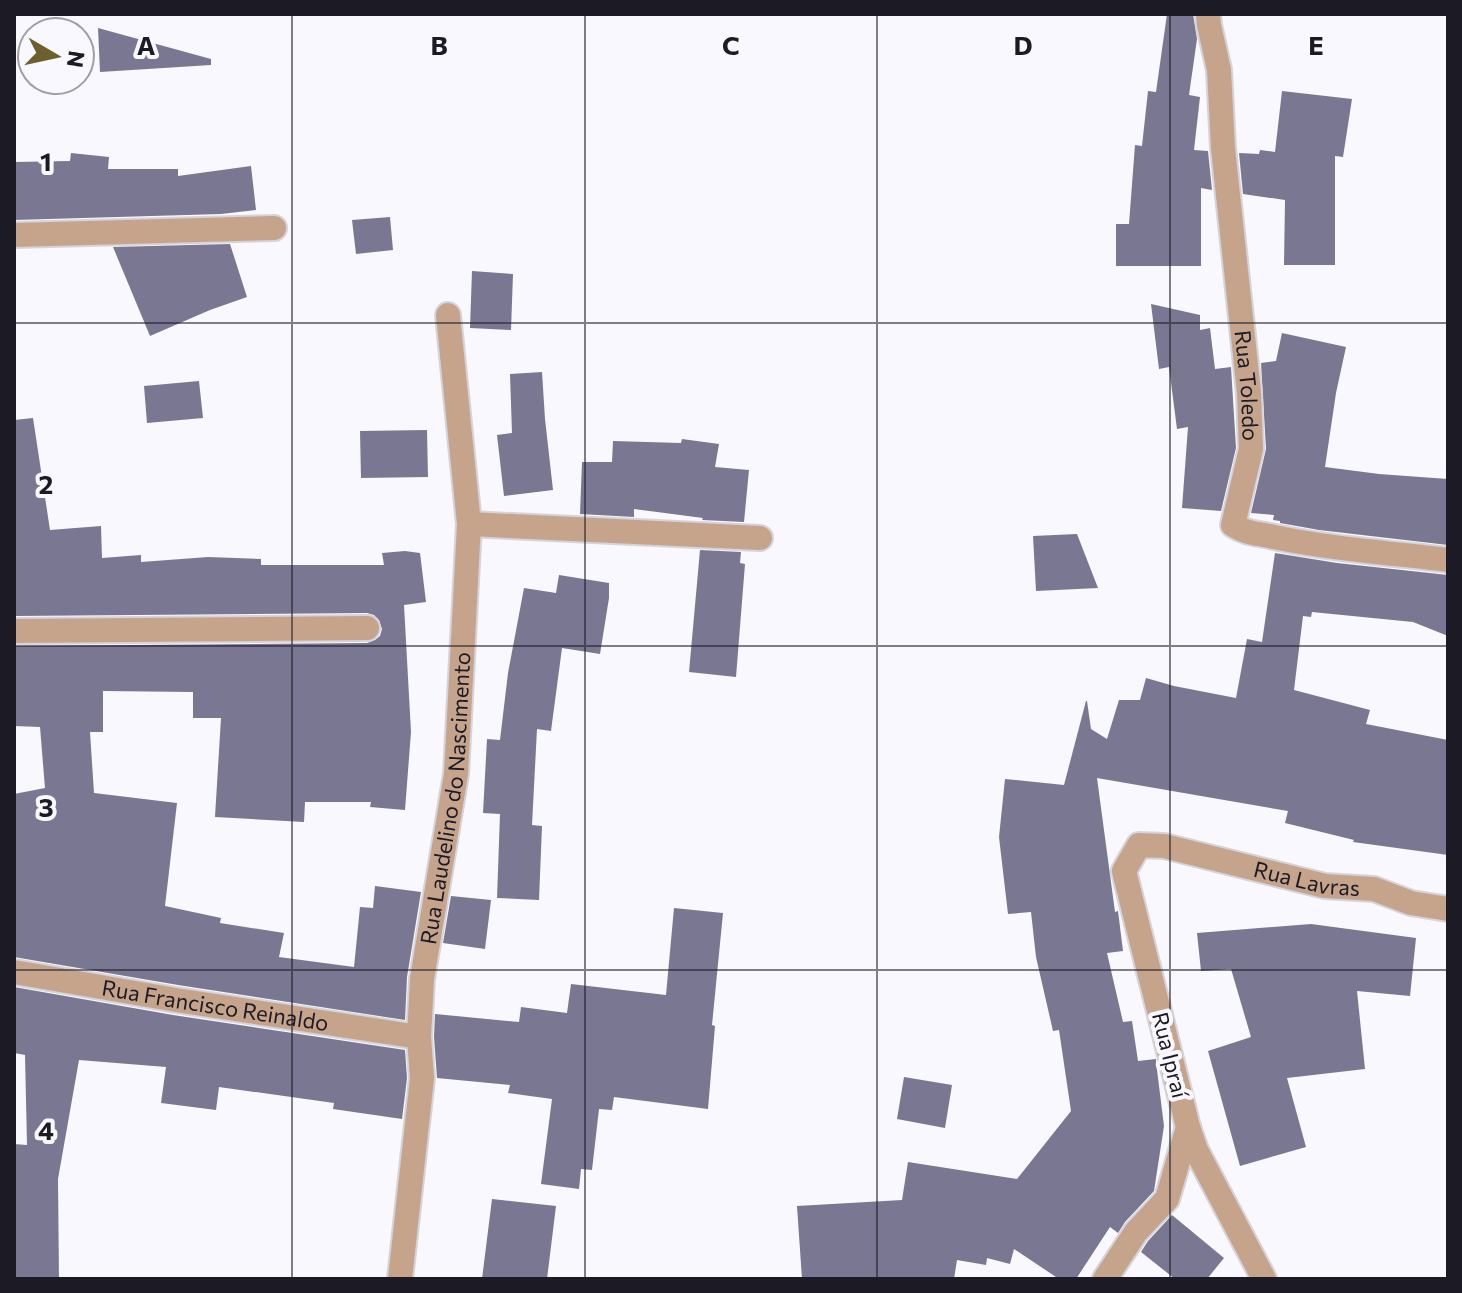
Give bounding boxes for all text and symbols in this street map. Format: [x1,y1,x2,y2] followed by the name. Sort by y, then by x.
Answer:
[16,16,96,96] north arrow
[137,29,156,60] text: A
[430,29,448,60] text: B
[722,29,740,60] text: C
[1013,29,1033,60] text: D
[1308,29,1324,60] text: E
[62,49,91,69] text: N
[40,145,52,176] text: 1
[1229,329,1265,441] street label: Rua Toledo
[39,468,53,499] text: 2
[414,651,475,946] street label: Rua Laudelino do Nascimento
[38,791,54,822] text: 3
[1251,855,1361,901] street label: Rua Lavras
[100,973,331,1036] street label: Rua Francisco Reinaldo
[1147,1009,1194,1102] street label: Rua Ipraí
[38,1114,54,1145] text: 4

